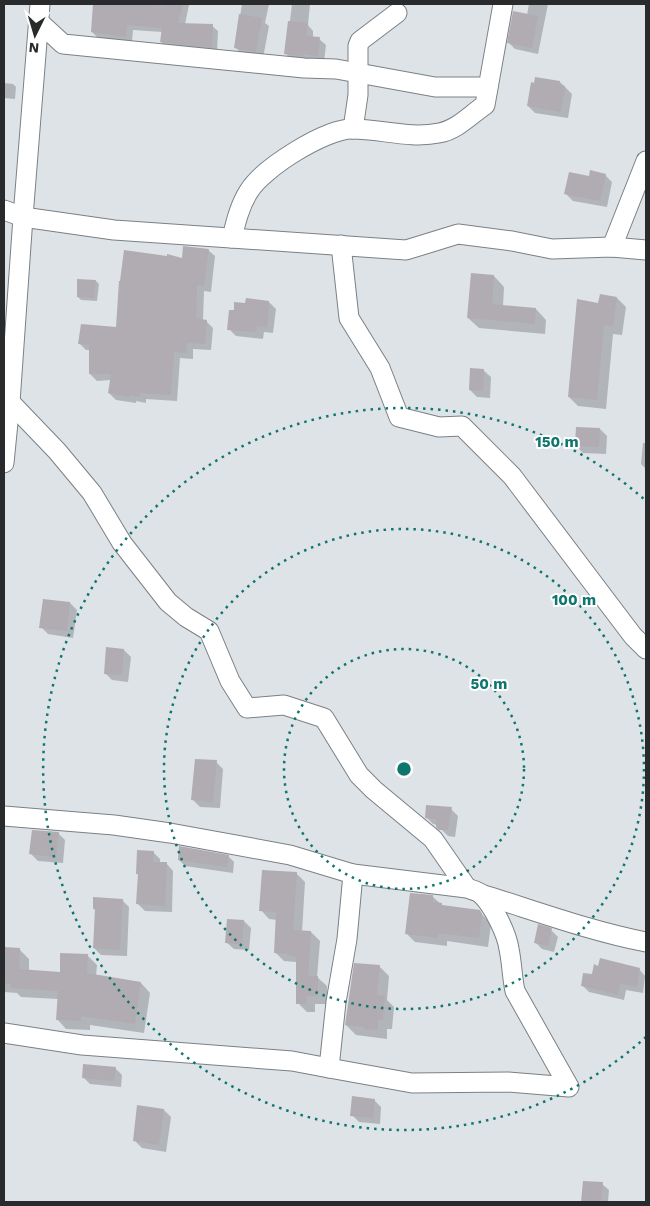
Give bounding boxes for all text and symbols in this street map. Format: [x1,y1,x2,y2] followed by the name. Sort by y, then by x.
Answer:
[10,10,60,60] north arrow
[28,40,40,56] text: N
[535,433,579,451] text: 150 m
[552,591,596,609] text: 100 m
[471,675,507,693] text: 50 m
[395,760,413,778] centre of rings

